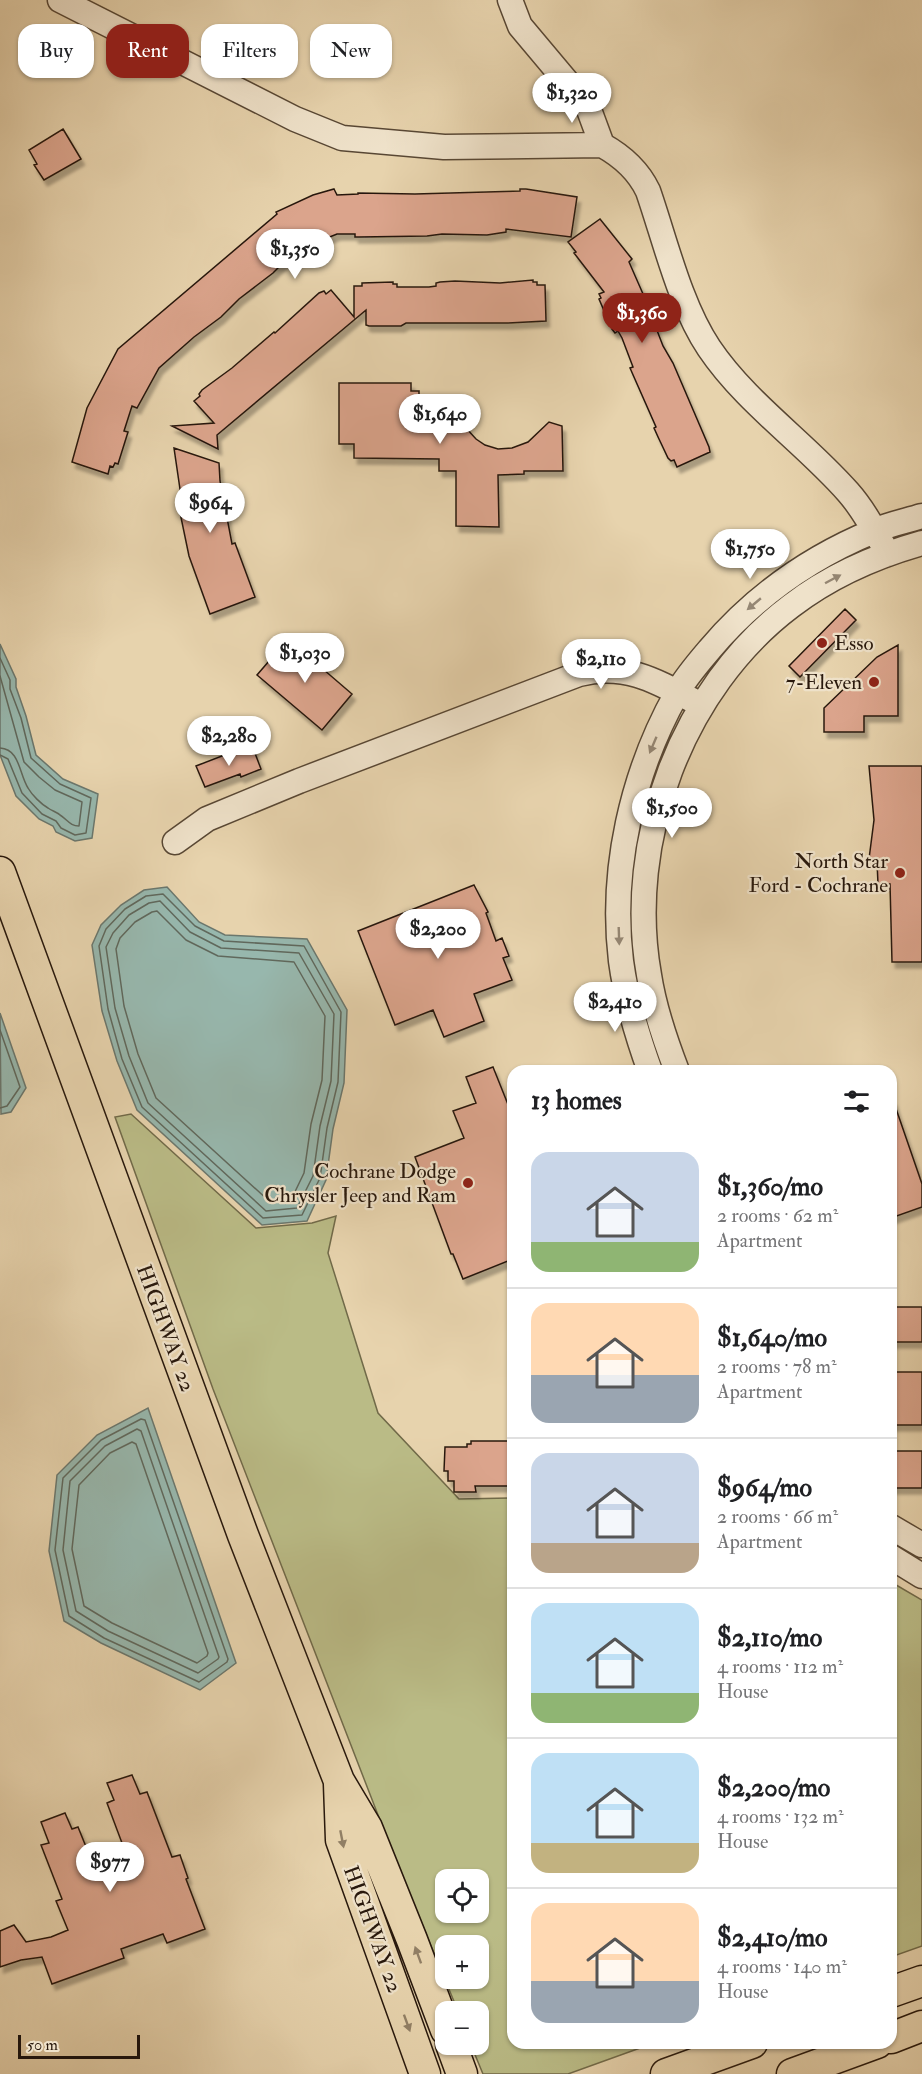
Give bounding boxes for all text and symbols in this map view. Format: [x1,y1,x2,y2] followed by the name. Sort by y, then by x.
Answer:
[18,24,94,78] chip: Buy
[106,24,189,78] chip: Rent
[201,24,298,78] chip: Filters
[310,24,392,78] chip: New
[523,73,621,124] pin: $1,320
[546,80,598,105] text: $1,320
[246,229,344,280] pin: $1,350
[270,236,320,261] text: $1,350
[593,293,691,344] pin: $1,360
[616,300,668,325] text: $1,360
[391,394,489,445] pin: $1,640
[413,401,467,426] text: $1,640
[174,483,246,534] pin: $964
[189,490,231,515] text: $964
[701,529,799,580] pin: $1,750
[725,536,775,561] text: $1,750
[825,574,842,584] one-way arrow
[746,597,761,610] one-way arrow
[834,630,874,657] place label: Esso
[256,633,354,684] pin: $1,030
[815,636,829,650] marker: Esso
[552,639,650,690] pin: $2,110
[279,640,331,665] text: $1,030
[576,646,626,671] text: $2,110
[786,669,862,696] place label: 7-Eleven
[867,675,881,689] marker: 7-Eleven
[180,716,278,767] pin: $2,280
[201,723,257,748] text: $2,280
[648,736,657,754] one-way arrow
[623,788,721,839] pin: $1,500
[646,795,698,820] text: $1,500
[748,848,888,899] place label: North Star Ford - Cochrane
[893,866,907,880] marker: North Star Ford - Cochrane
[389,909,487,960] pin: $2,200
[410,916,466,941] text: $2,200
[615,926,624,945] one-way arrow
[566,982,664,1033] pin: $2,410
[588,989,642,1014] text: $2,410
[531,1085,622,1117] text: 13 homes
[840,1085,873,1118] icon: filters
[264,1158,456,1209] place label: Cochrane Dodge Chrysler Jeep and Ram
[717,1171,823,1203] text: $1,360/mo
[461,1176,475,1190] marker: Cochrane Dodge Chrysler Jeep and Ram
[579,1176,651,1248] icon: home
[717,1203,838,1228] text: 2 rooms · 62 m²
[717,1228,802,1253] text: Apartment
[130,1261,201,1395] street label: HIGHWAY 22
[717,1322,827,1354] text: $1,640/mo
[579,1327,651,1399] icon: home
[717,1354,837,1379] text: 2 rooms · 78 m²
[717,1379,802,1404] text: Apartment
[717,1472,812,1504] text: $964/mo
[579,1477,651,1549] icon: home
[717,1504,838,1529] text: 2 rooms · 66 m²
[717,1529,802,1554] text: Apartment
[717,1622,822,1654] text: $2,110/mo
[579,1627,651,1699] icon: home
[717,1654,843,1679] text: 4 rooms · 112 m²
[717,1679,768,1704] text: House
[717,1772,830,1804] text: $2,200/mo
[579,1777,651,1849] icon: home
[717,1804,844,1829] text: 4 rooms · 132 m²
[717,1829,768,1854] text: House
[338,1830,347,1849] one-way arrow
[74,1842,146,1893] pin: $977
[90,1849,130,1874] text: $977
[337,1862,408,1996] street label: HIGHWAY 22
[435,1869,489,2055] map controls
[435,1869,489,1923] button: locate
[717,1922,828,1954] text: $2,410/mo
[579,1927,651,1999] icon: home
[435,1935,489,1989] button: +
[413,1946,423,1964] one-way arrow
[717,1954,847,1979] text: 4 rooms · 140 m²
[717,1979,768,2004] text: House
[435,2001,489,2055] button: −
[402,2014,412,2032] one-way arrow
[18,2032,140,2060] scale bar
[27,2035,58,2055] text: 50 m

